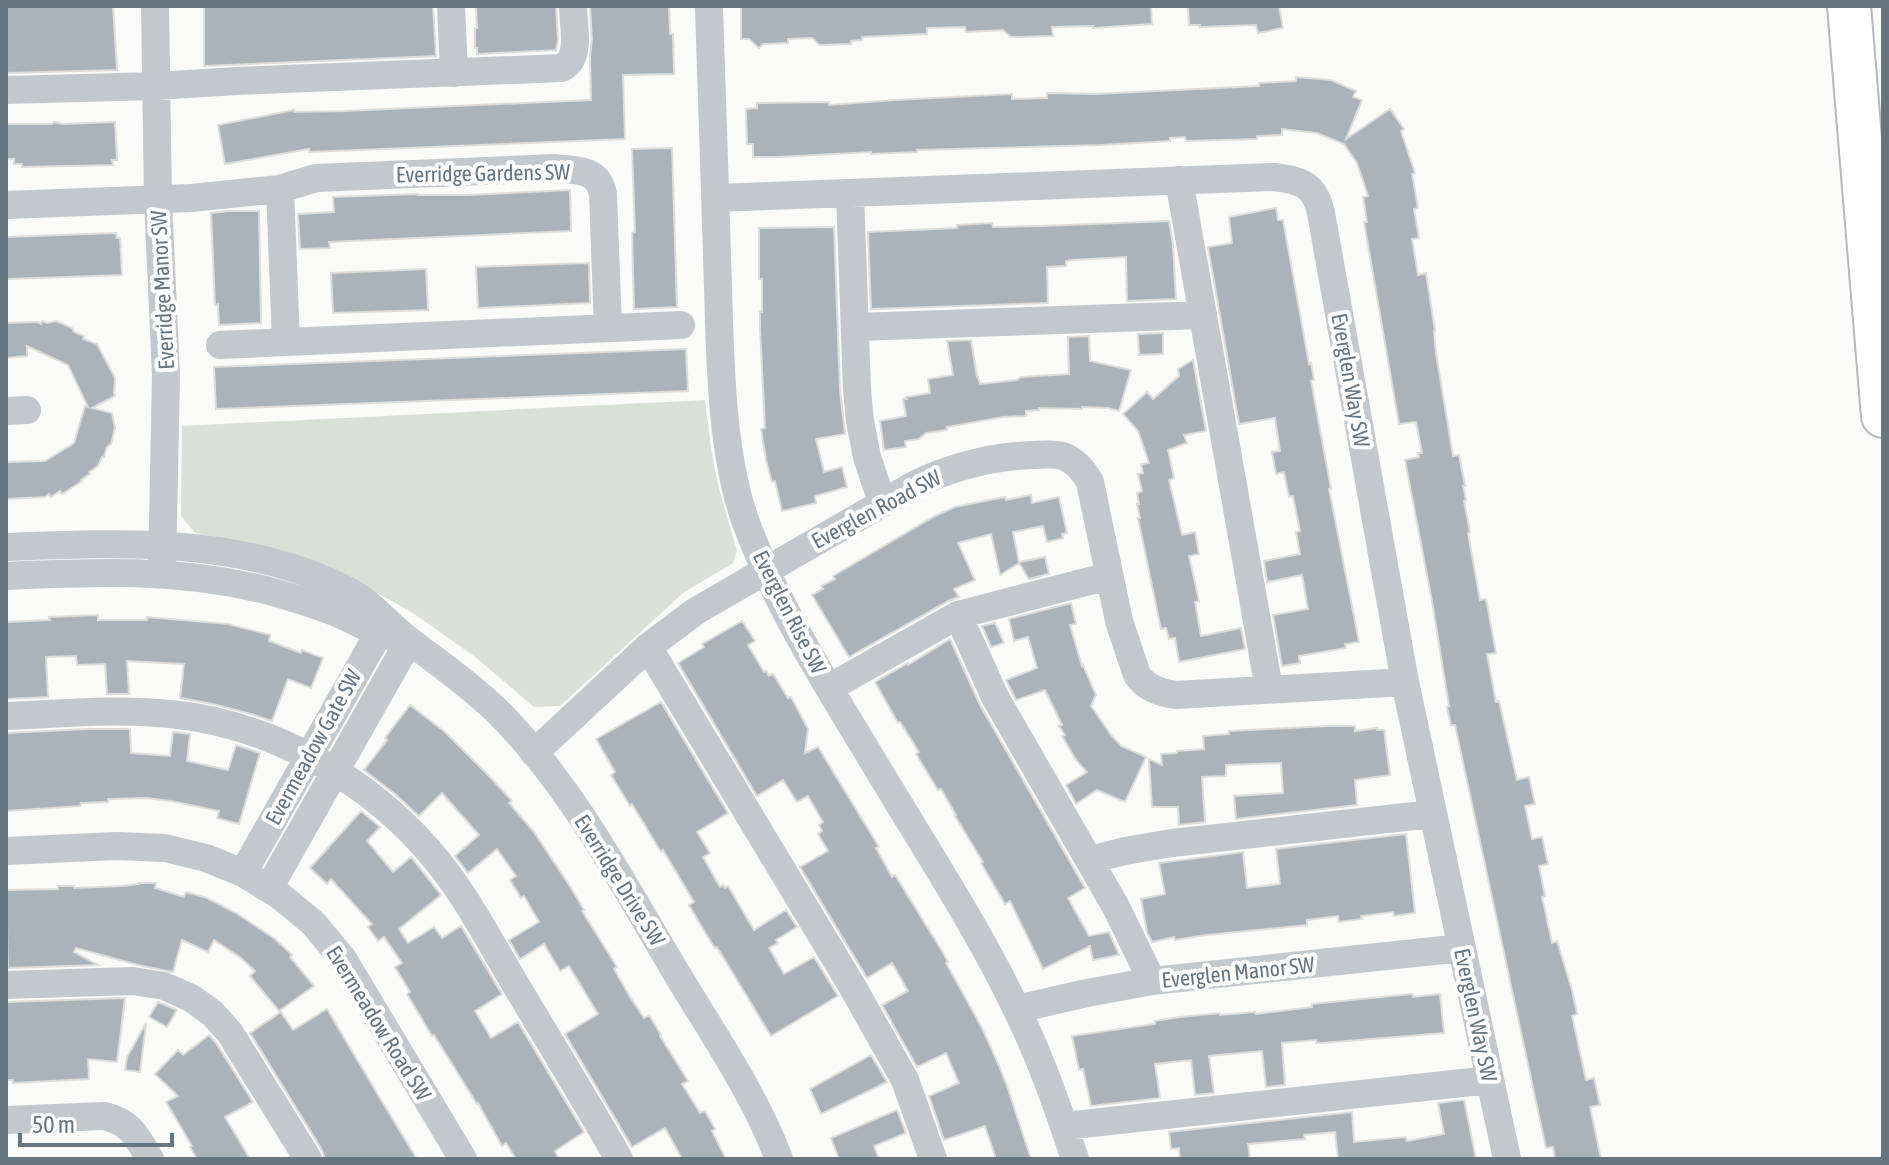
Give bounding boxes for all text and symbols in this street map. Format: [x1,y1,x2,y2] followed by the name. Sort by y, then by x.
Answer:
[396,158,570,188] street label: Everridge Gardens SW
[145,210,179,370] street label: Everridge Manor SW
[1326,311,1376,449] street label: Everglen Way SW
[807,464,945,554] street label: Everglen Road SW
[748,546,832,678] street label: Everglen Rise SW
[260,665,366,829] street label: Evermeadow Gate SW
[569,810,671,950] street label: Everridge Drive SW
[321,941,437,1105] street label: Evermeadow Road SW
[1449,946,1503,1084] street label: Everglen Way SW
[1160,951,1316,993] street label: Everglen Manor SW
[20,1097,172,1147] scale bar
[32,1111,75,1138] text: 50 m

